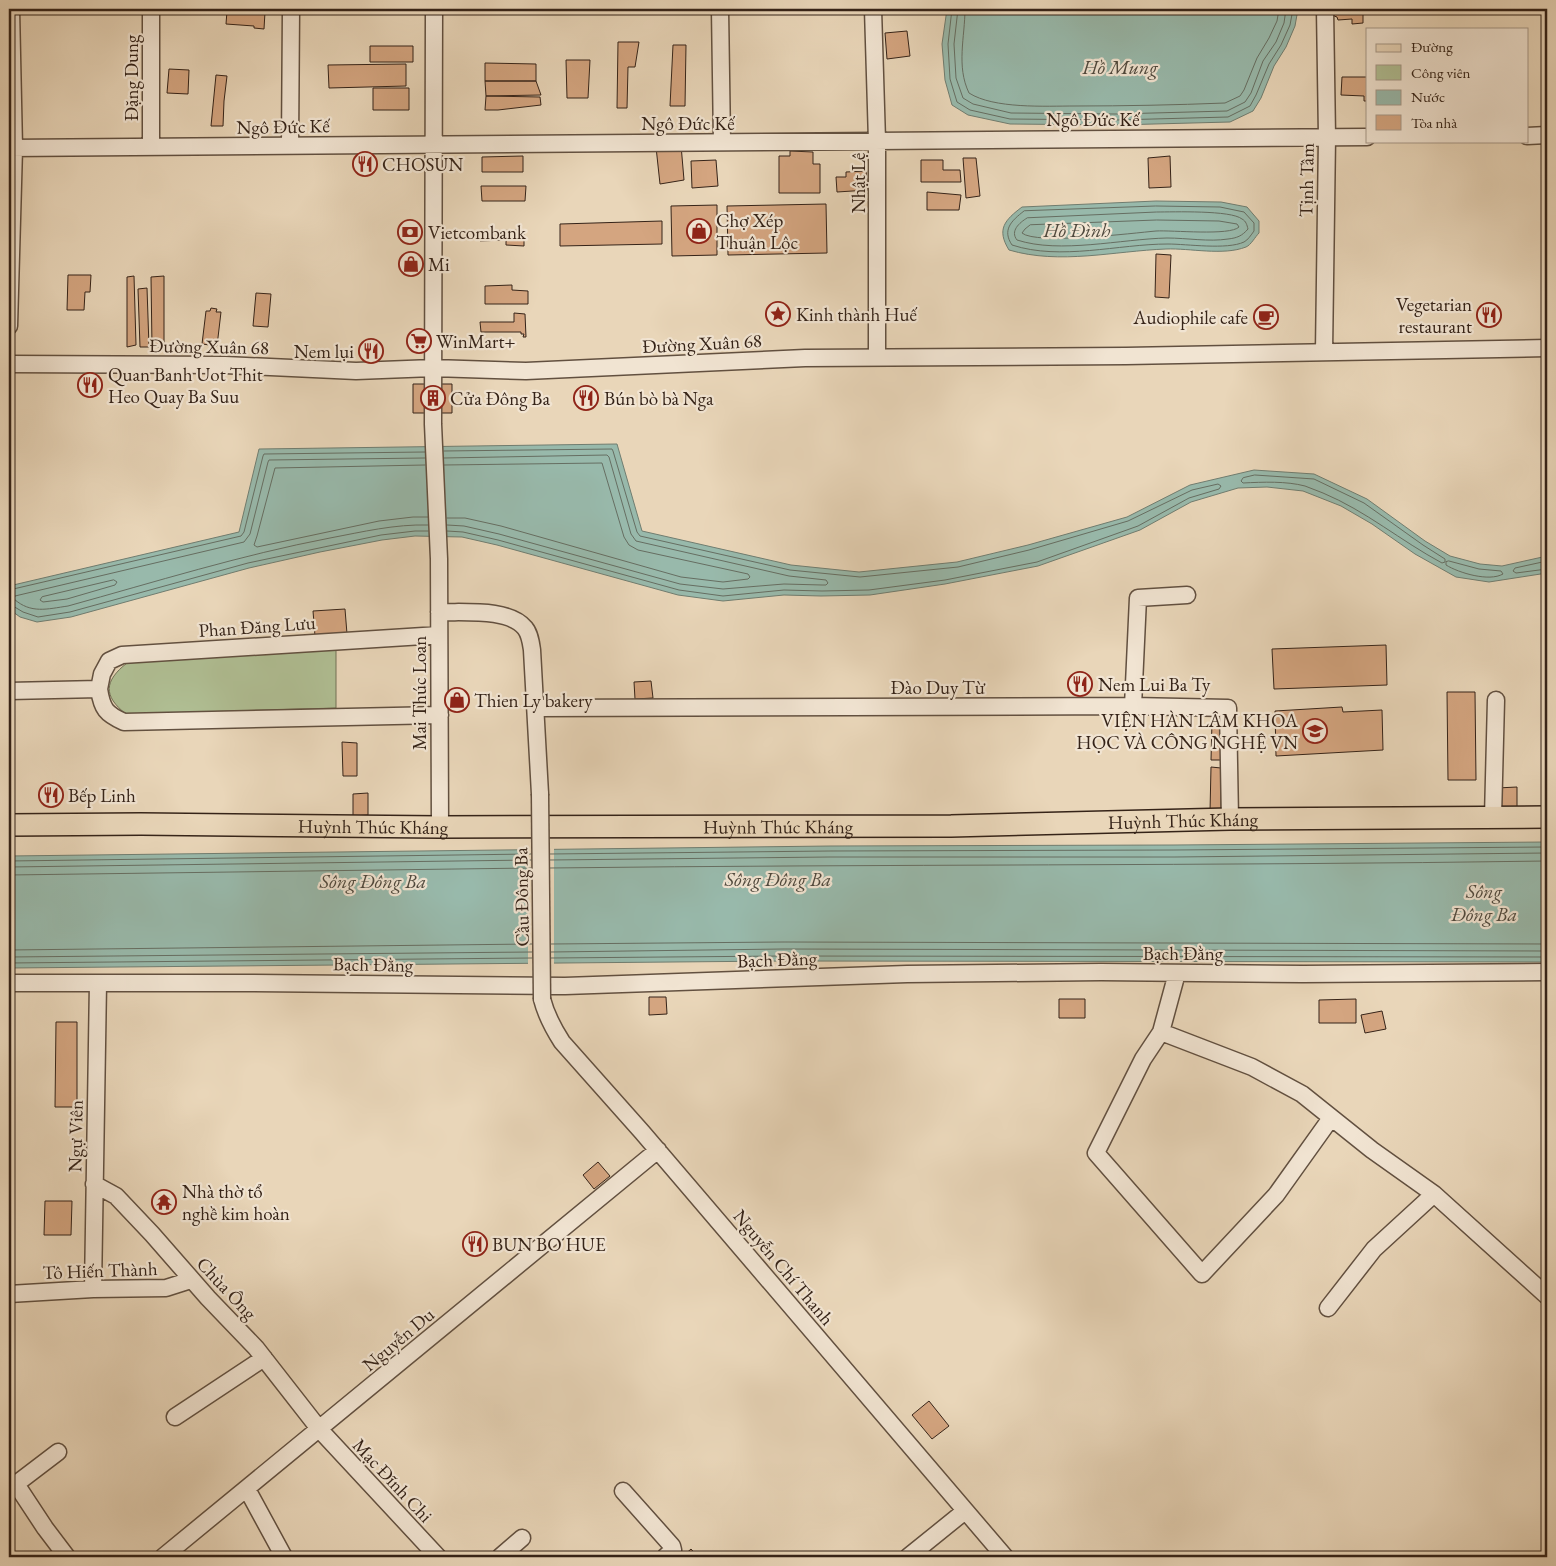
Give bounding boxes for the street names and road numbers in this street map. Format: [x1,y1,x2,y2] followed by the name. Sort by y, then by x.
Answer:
[119,34,144,121] street label: Đặng Dung
[1046,107,1140,132] street label: Ngô Đức Kế
[641,111,735,136] street label: Ngô Đức Kế
[236,113,330,140] street label: Ngô Đức Kế
[1293,143,1320,217] street label: Tịnh Tâm
[846,153,871,213] street label: Nhật Lệ
[642,328,762,359] street label: Đường Xuân 68
[149,333,269,360] street label: Đường Xuân 68
[198,610,316,643] street label: Phan Đăng Lưu
[407,636,432,750] street label: Mai Thúc Loan
[891,675,986,700] street label: Đào Duy Từ
[1108,807,1259,835] street label: Huỳnh Thúc Kháng
[298,814,449,840] street label: Huỳnh Thúc Kháng
[703,814,854,839] street label: Huỳnh Thúc Kháng
[508,847,535,947] street label: Cầu Đông Ba
[1143,941,1224,966] street label: Bạch Đằng
[736,946,818,973] street label: Bạch Đằng
[333,951,414,978] street label: Bạch Đằng
[62,1100,89,1172] street label: Ngự Viên
[728,1204,840,1331] street label: Nguyễn Chí Thanh
[191,1251,263,1326] street label: Chùa Ông
[42,1256,158,1285] street label: Tô Hiến Thành
[357,1302,440,1377] street label: Nguyễn Du
[347,1433,438,1528] street label: Mạc Đĩnh Chi

